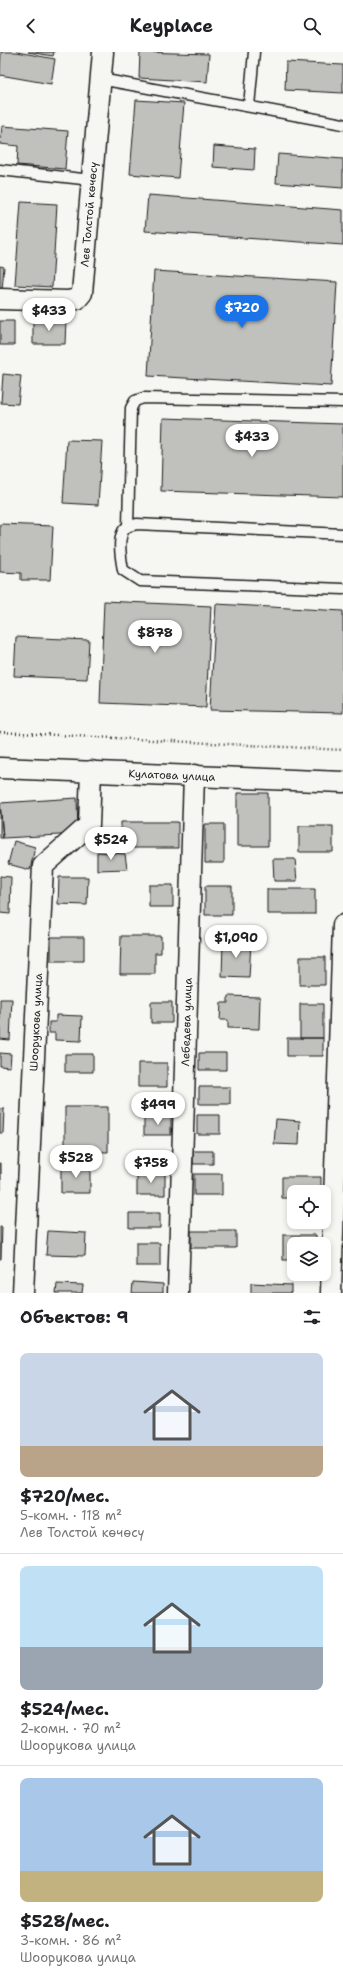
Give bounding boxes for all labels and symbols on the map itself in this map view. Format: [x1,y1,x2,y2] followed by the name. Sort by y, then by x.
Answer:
[77,161,101,267] street label: Лев Толстой көчөсү
[218,295,266,329] pin: $720
[25,298,73,332] pin: $433
[228,424,276,458] pin: $433
[131,620,179,654] pin: $878
[128,766,216,785] street label: Кулатова улица
[87,827,135,861] pin: $524
[203,925,269,959] pin: $1,090
[26,973,46,1072] street label: Шоорукова улица
[178,977,196,1067] street label: Лебедева улица
[134,1092,182,1126] pin: $499
[52,1145,100,1179] pin: $528
[127,1150,175,1184] pin: $758

